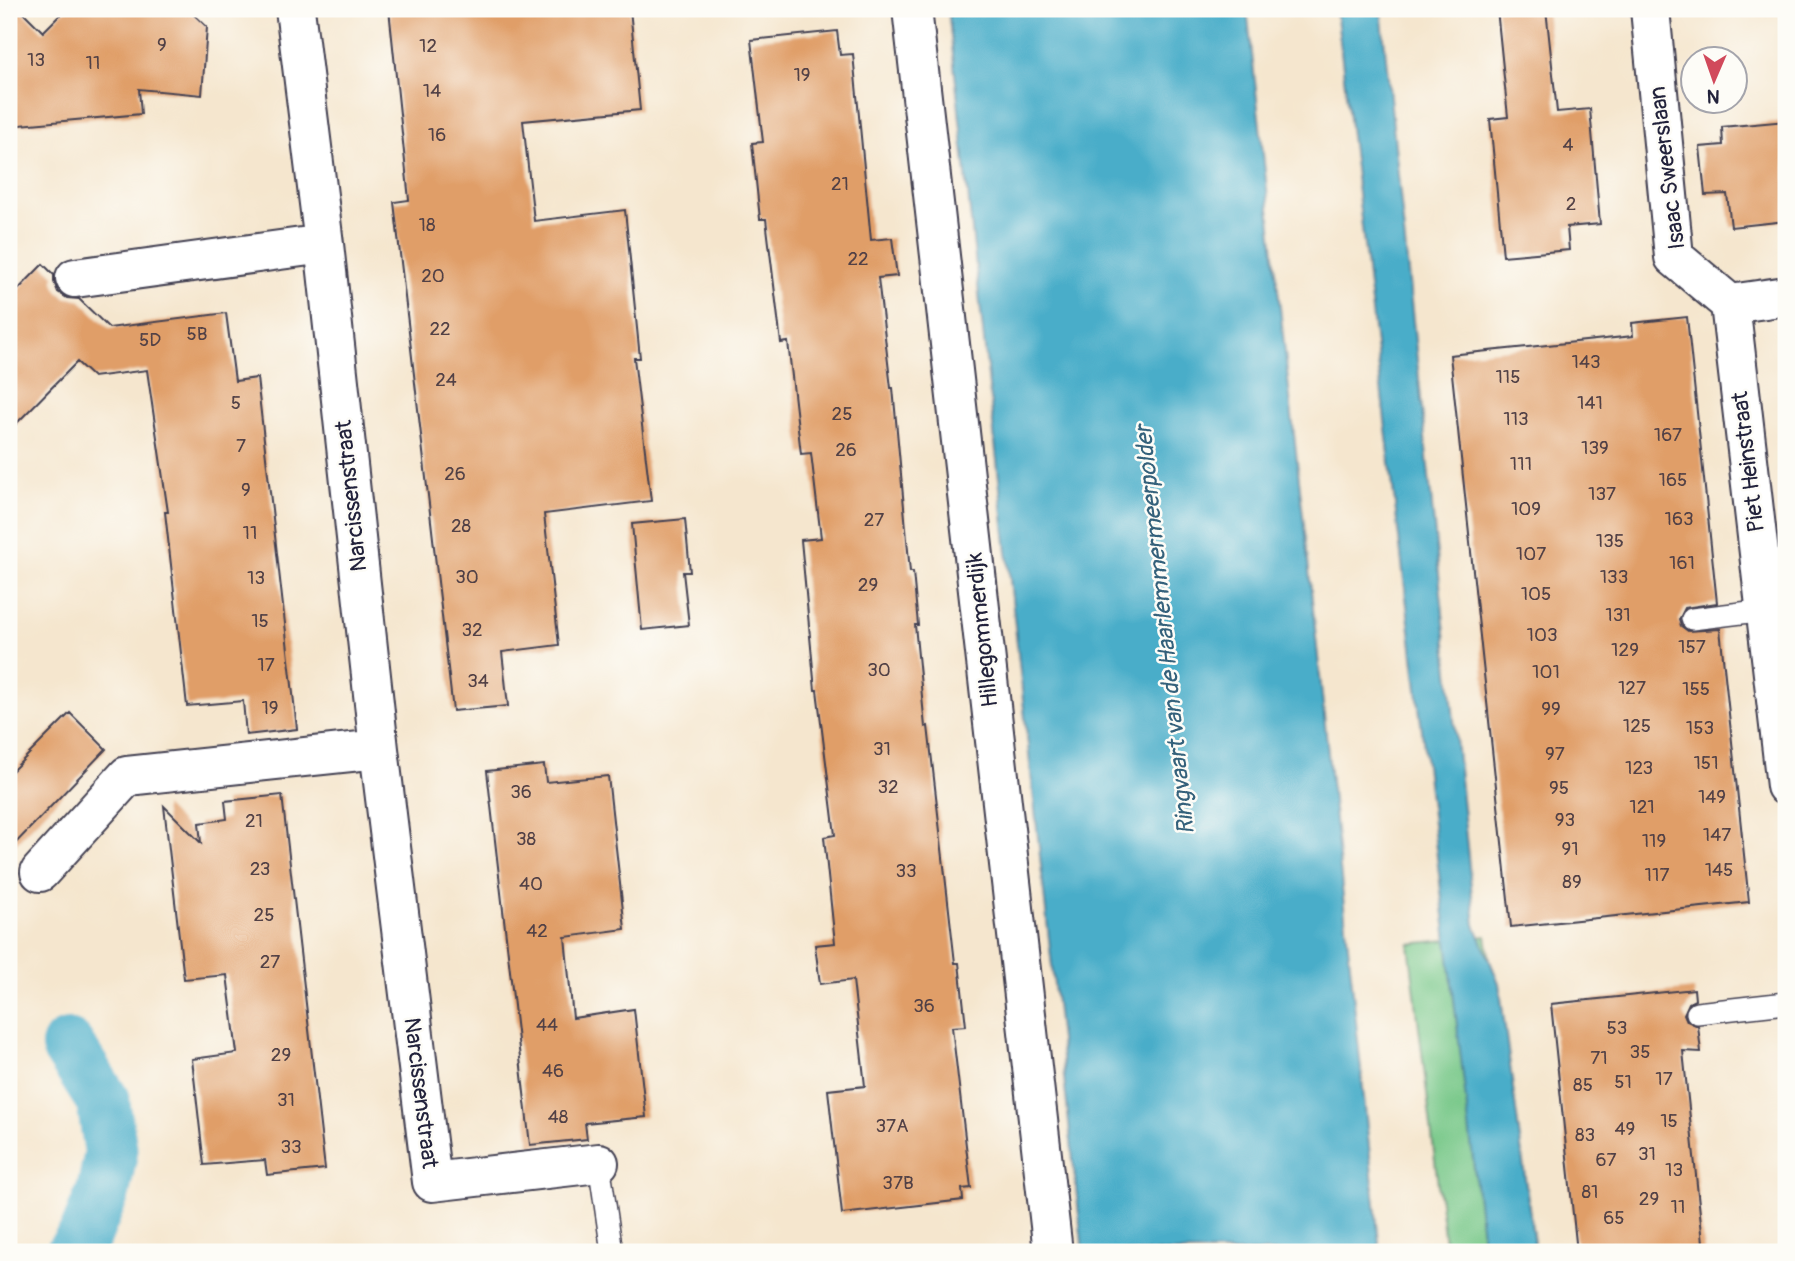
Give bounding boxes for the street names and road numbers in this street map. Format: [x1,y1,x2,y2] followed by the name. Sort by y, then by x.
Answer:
[1643,85,1691,251] street label: Isaac Sweerslaan
[1725,389,1771,534] street label: Piet Heinstraat
[329,418,373,573] street label: Narcissenstraat
[959,551,1005,709] street label: Hillegommerdijk
[397,1016,445,1171] street label: Narcissenstraat

